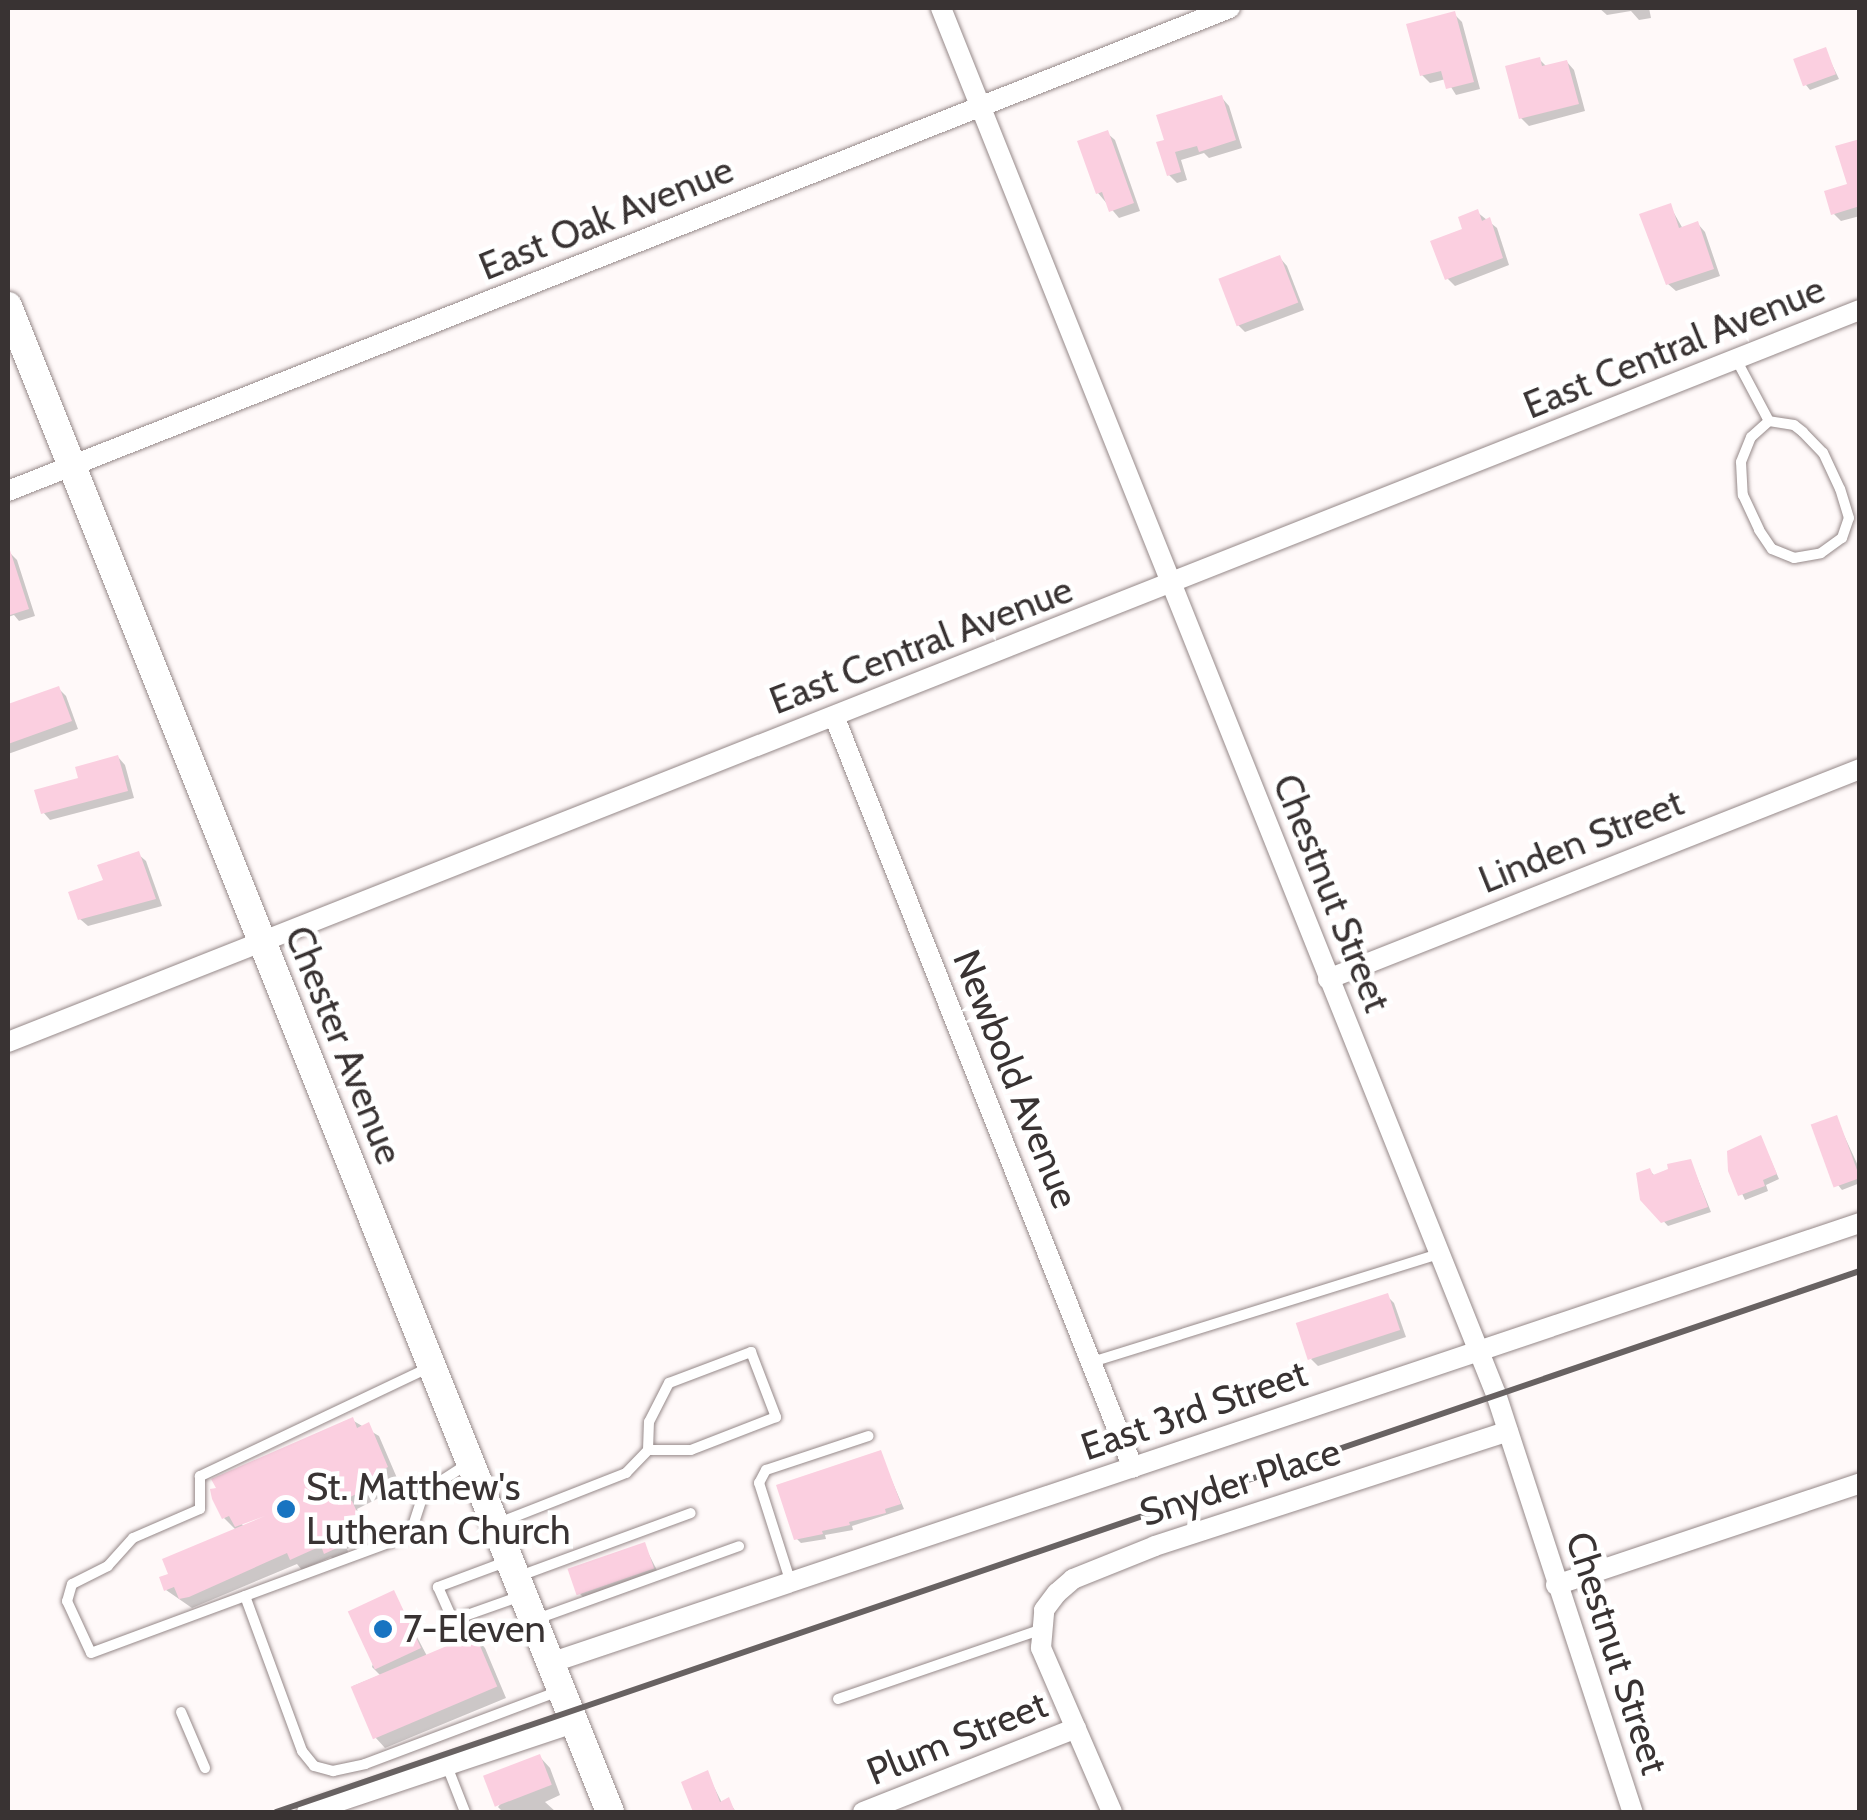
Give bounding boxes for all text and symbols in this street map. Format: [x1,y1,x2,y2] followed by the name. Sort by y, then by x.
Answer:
[472,146,740,290] street label: East Oak Avenue
[1517,266,1831,428] street label: East Central Avenue
[763,566,1079,724] street label: East Central Avenue
[1264,768,1400,1018] street label: Chestnut Street
[1472,779,1690,903] street label: Linden Street
[276,919,412,1171] street label: Chester Avenue
[944,943,1088,1215] street label: Newbold Avenue
[1075,1350,1313,1470] street label: East 3rd Street
[1134,1428,1346,1536] street label: Snyder Place
[306,1464,571,1554] place label: St. Matthew's Lutheran Church
[275,1498,297,1520] marker: St. Matthew's Lutheran Church
[1556,1526,1678,1780] street label: Chestnut Street
[403,1606,546,1652] place label: 7-Eleven
[372,1618,394,1640] marker: 7-Eleven
[860,1681,1054,1795] street label: Plum Street

